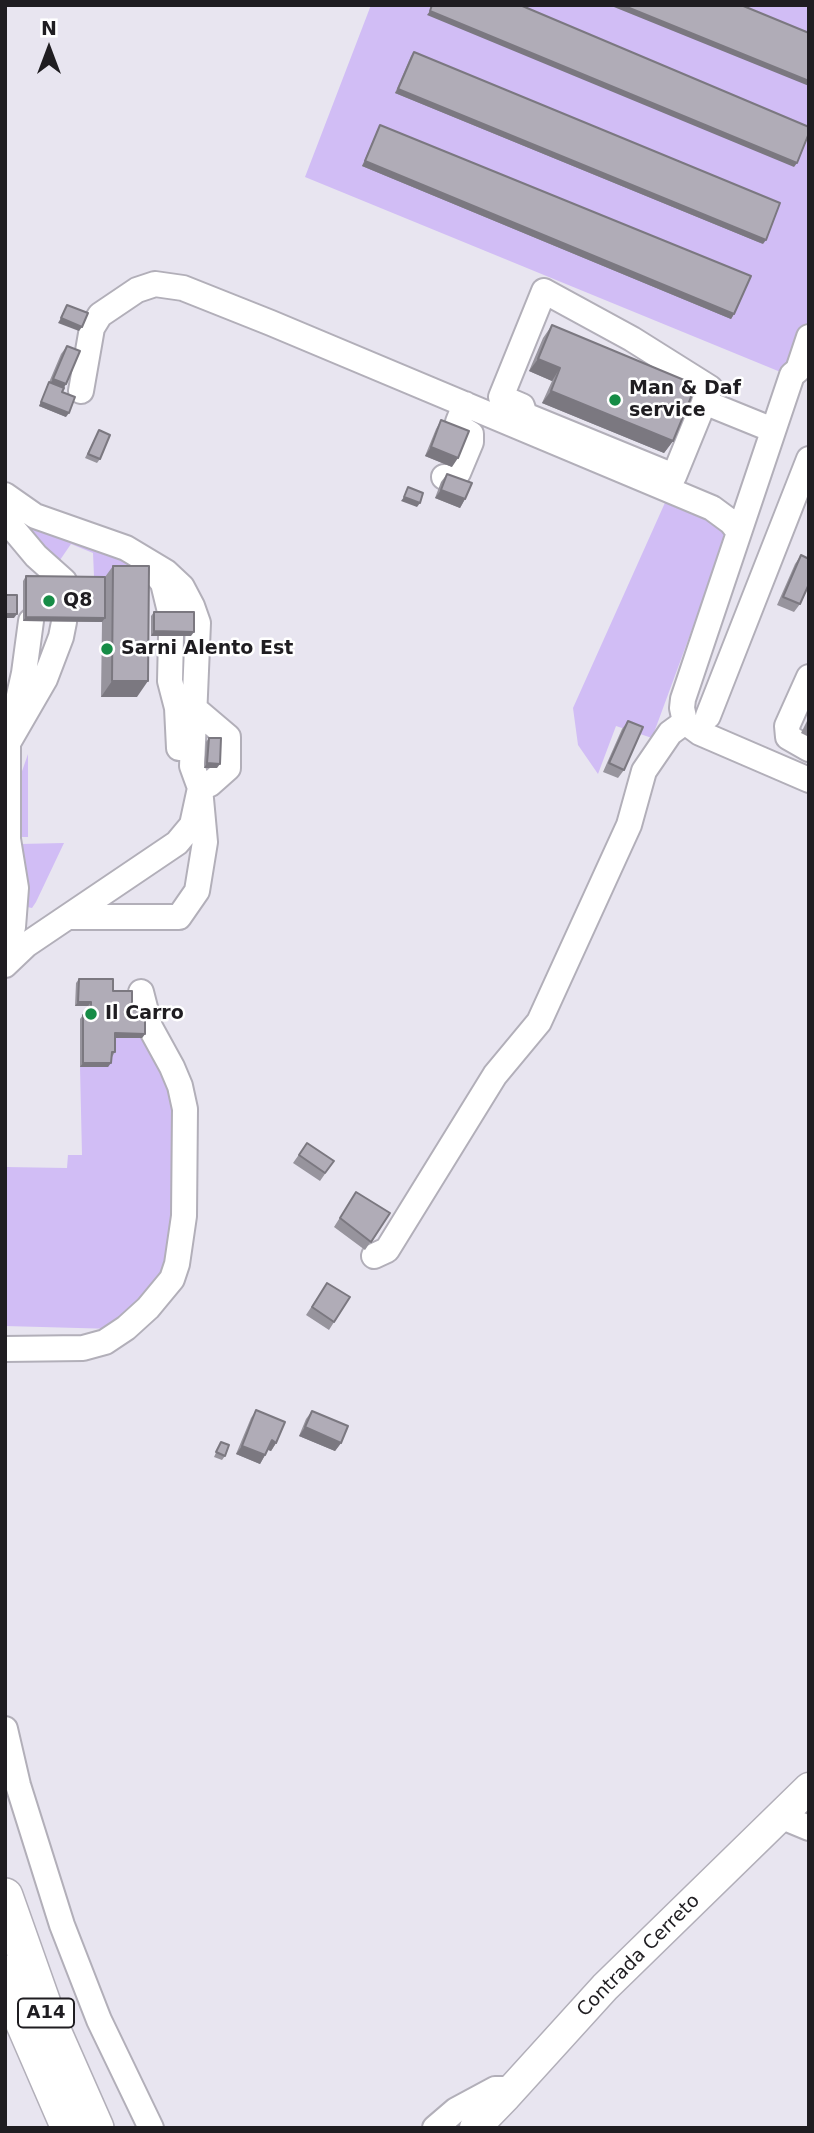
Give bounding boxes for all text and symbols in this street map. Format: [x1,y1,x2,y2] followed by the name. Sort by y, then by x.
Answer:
[14,14,84,84] north arrow
[41,17,57,39] text: N
[629,378,741,422] place label: Man & Daf service
[607,392,623,408] marker: Man & Daf service
[63,590,92,612] place label: Q8
[41,593,57,609] marker: Q8
[121,638,293,660] place label: Sarni Alento Est
[99,641,115,657] marker: Sarni Alento Est
[105,1003,184,1025] place label: Il Carro
[83,1006,99,1022] marker: Il Carro
[573,1890,705,2022] street label: Contrada Cerreto
[18,1998,74,2027] road number: A14

